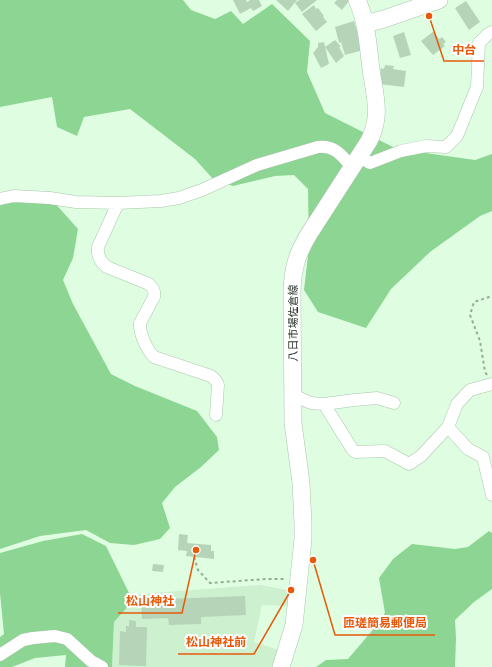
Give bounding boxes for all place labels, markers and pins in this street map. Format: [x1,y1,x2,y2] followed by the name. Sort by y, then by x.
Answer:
[444,37,484,61] callout: 中台
[118,589,182,613] callout: 松山神社
[335,611,435,635] callout: 匝瑳簡易郵便局
[178,630,254,654] callout: 松山神社前

